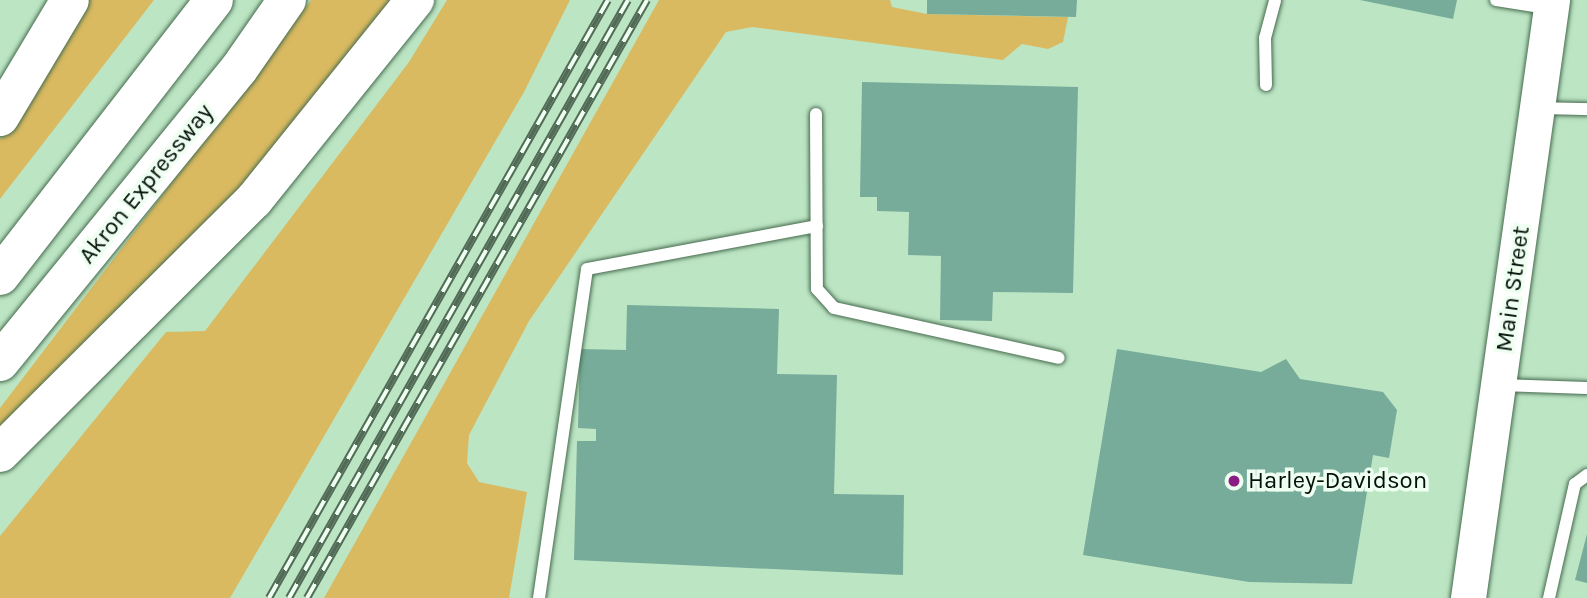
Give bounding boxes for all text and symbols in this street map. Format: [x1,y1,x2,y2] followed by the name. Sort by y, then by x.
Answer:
[73,98,219,270] street label: Akron Expressway
[1490,224,1536,354] street label: Main Street
[1248,467,1427,495] place label: Harley-Davidson
[1226,473,1242,489] marker: Harley-Davidson

